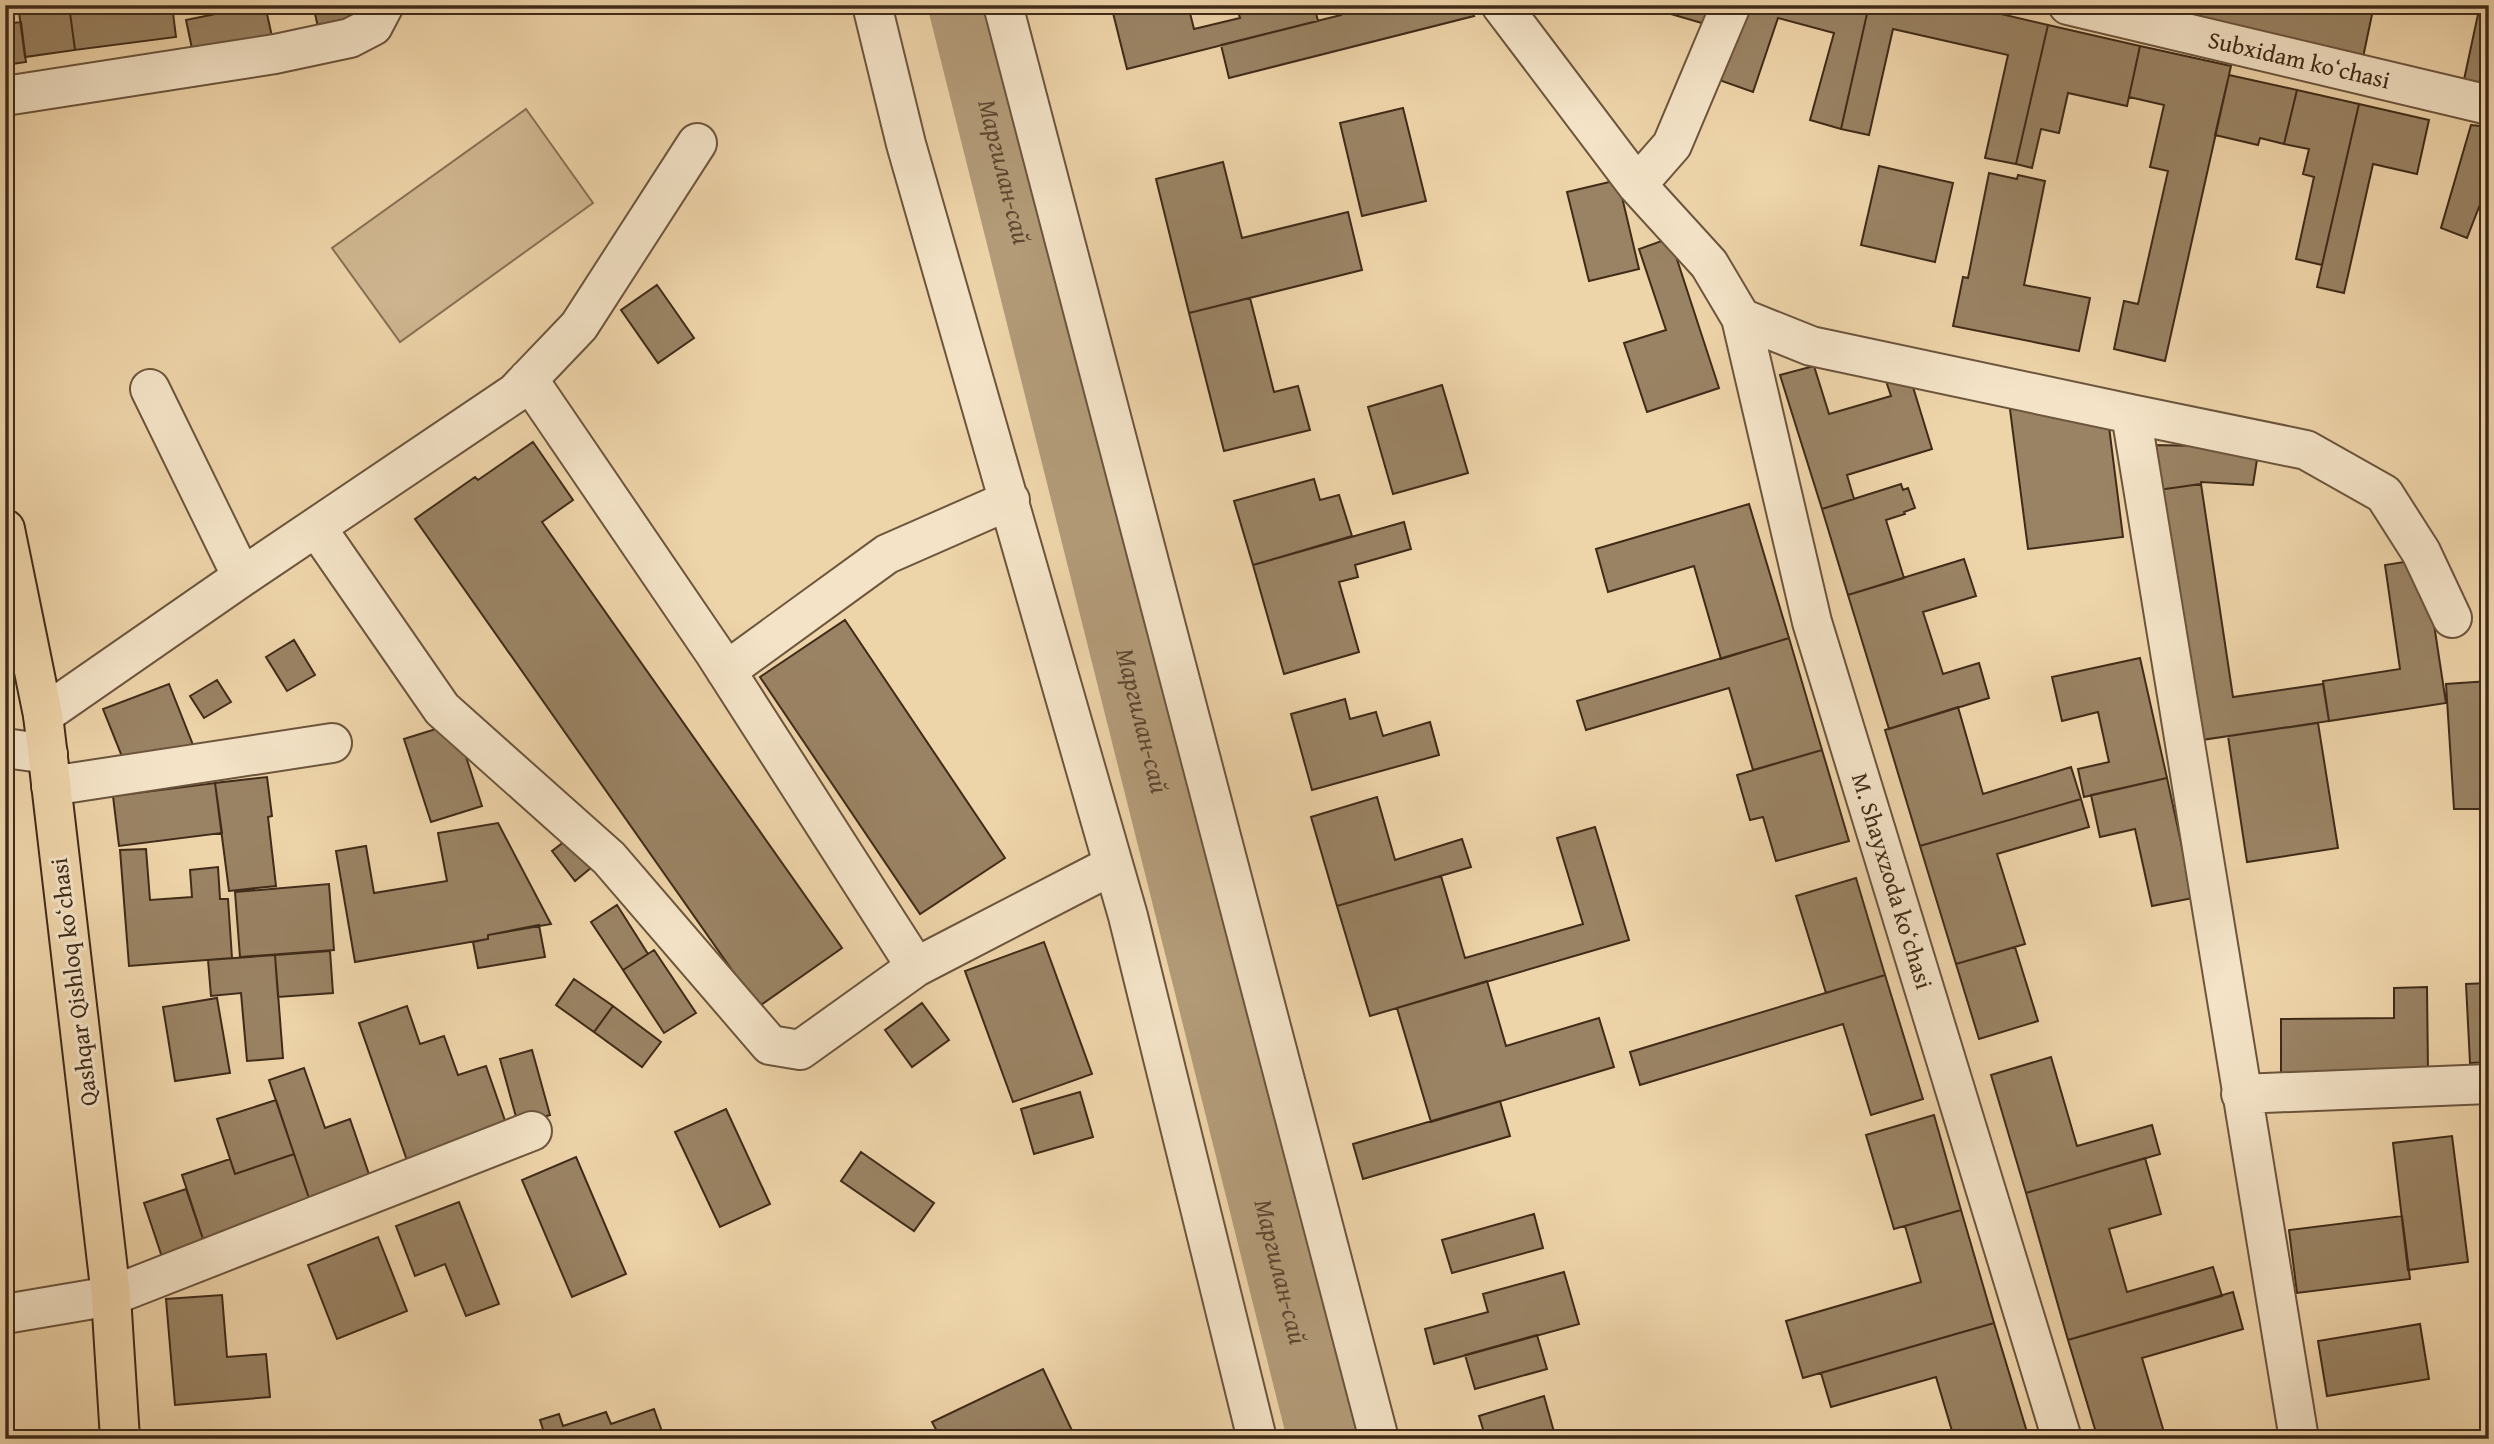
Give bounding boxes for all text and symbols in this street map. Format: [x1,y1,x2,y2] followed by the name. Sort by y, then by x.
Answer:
[2205,22,2394,98] street label: Subxidam koʻchasi
[968,95,1042,249] water label: Маргилан-сай
[1106,644,1180,798] water label: Маргилан-сай
[1843,768,1942,993] street label: M. Shayxzoda koʻchasi
[41,856,106,1108] street label: Qashqar Qishloq koʻchasi
[1244,1195,1318,1348] water label: Маргилан-сай

